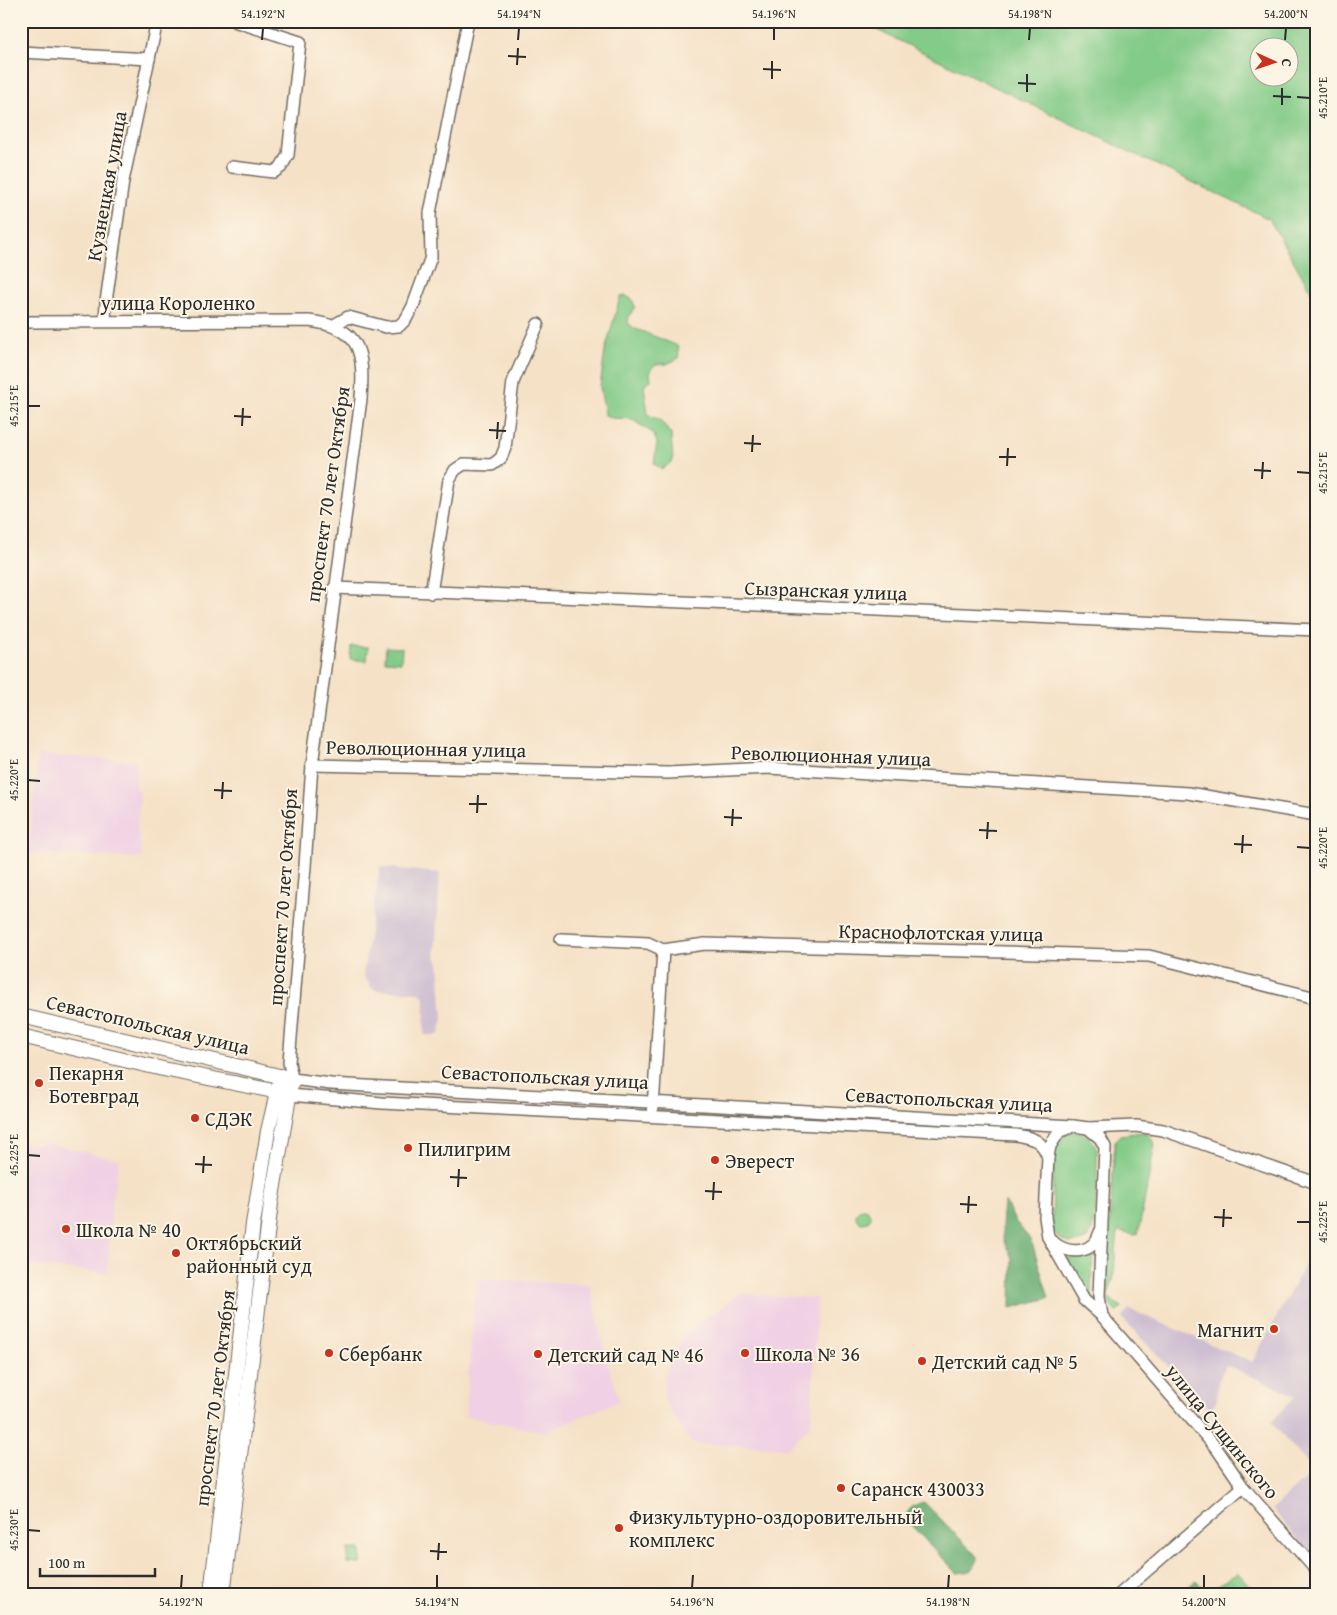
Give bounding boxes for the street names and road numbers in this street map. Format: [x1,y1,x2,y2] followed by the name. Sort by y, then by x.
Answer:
[79,108,134,263] street label: Кузнецкая улица
[100,288,255,317] street label: улица Короленко
[297,384,357,604] street label: проспект 70 лет Октября
[744,573,908,607] street label: Сызранская улица
[326,732,527,764] street label: Революционная улица
[730,737,932,773] street label: Революционная улица
[260,787,304,1007] street label: проспект 70 лет Октября
[838,916,1044,948] street label: Краснофлотская улица
[44,987,253,1062] street label: Севастопольская улица
[441,1056,650,1096] street label: Севастопольская улица
[845,1079,1054,1119] street label: Севастопольская улица
[186,1288,242,1508] street label: проспект 70 лет Октября
[1159,1356,1287,1505] street label: улица Сущинского

